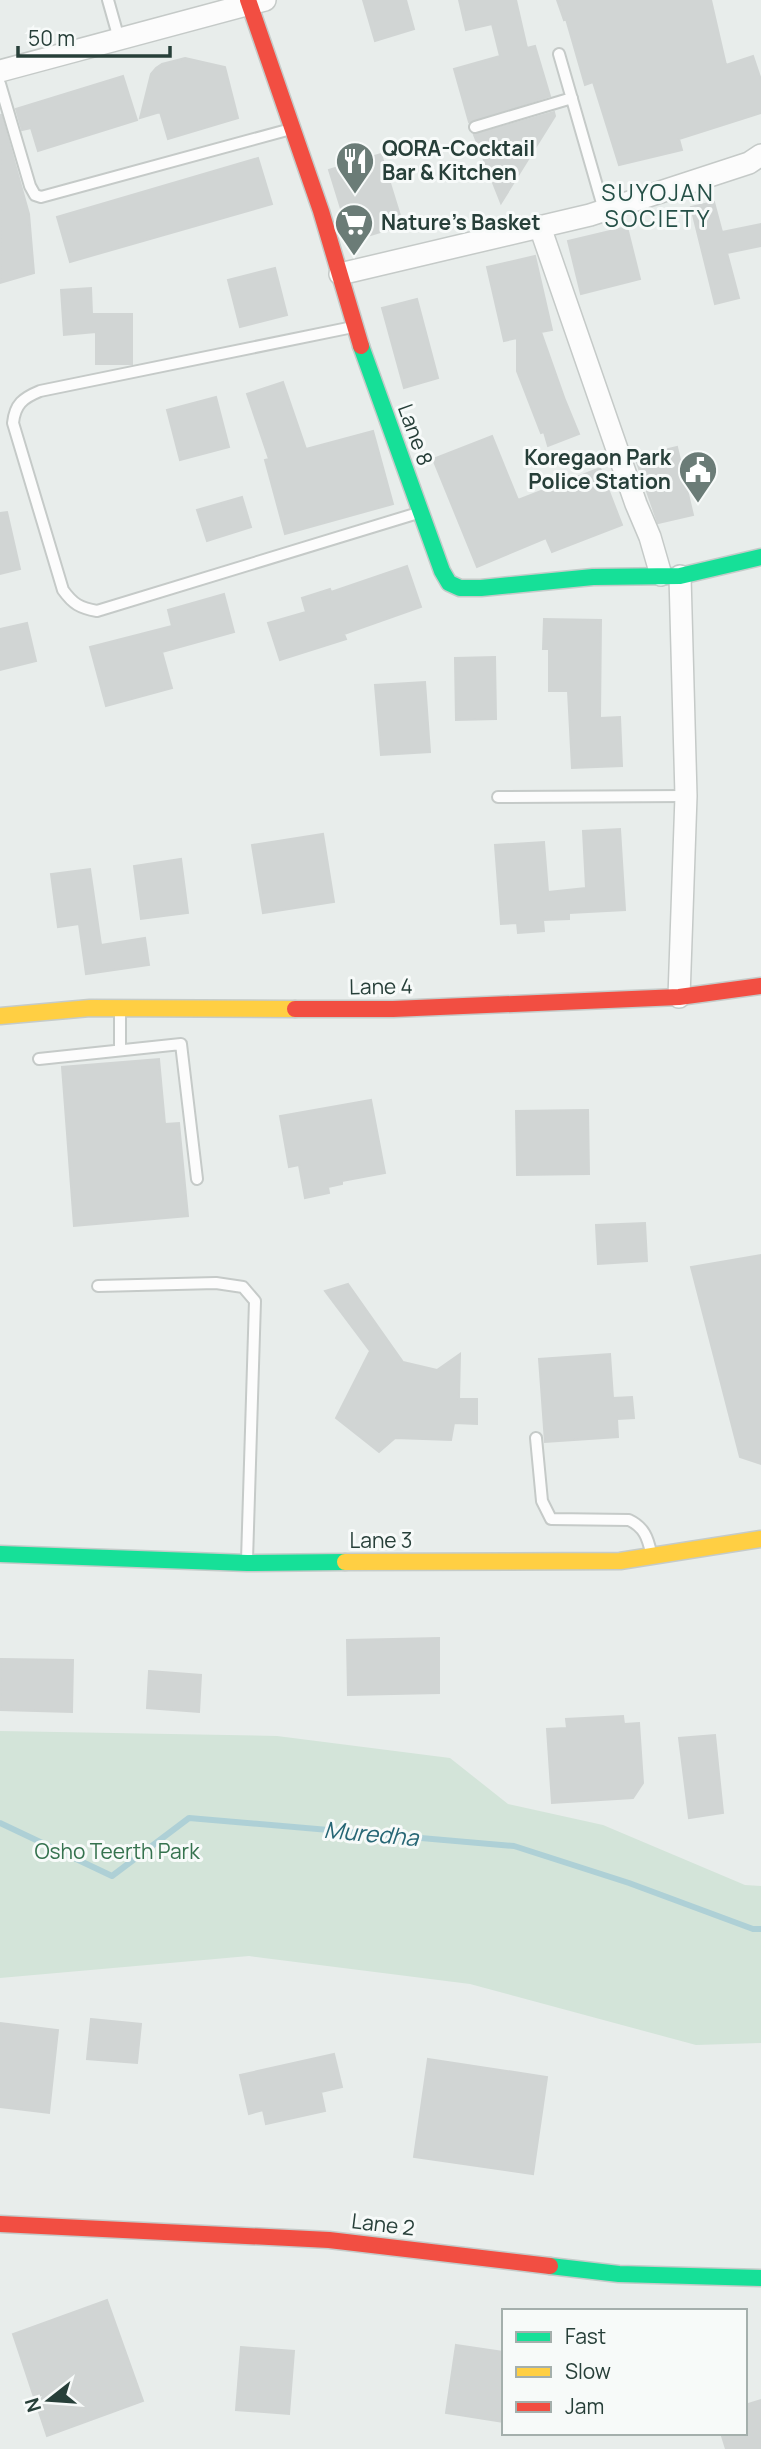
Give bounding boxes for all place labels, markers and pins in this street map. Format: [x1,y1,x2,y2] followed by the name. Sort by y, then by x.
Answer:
[382,134,535,186] place label: QORA-Cocktail Bar & Kitchen
[334,140,376,195] restaurant icon: QORA-Cocktail Bar & Kitchen
[333,202,375,257] supermarket icon: Nature's Basket
[381,208,541,236] place label: Nature's Basket
[524,443,672,495] place label: Koregaon Park Police Station
[677,449,719,504] public building icon: Koregaon Park Police Station

